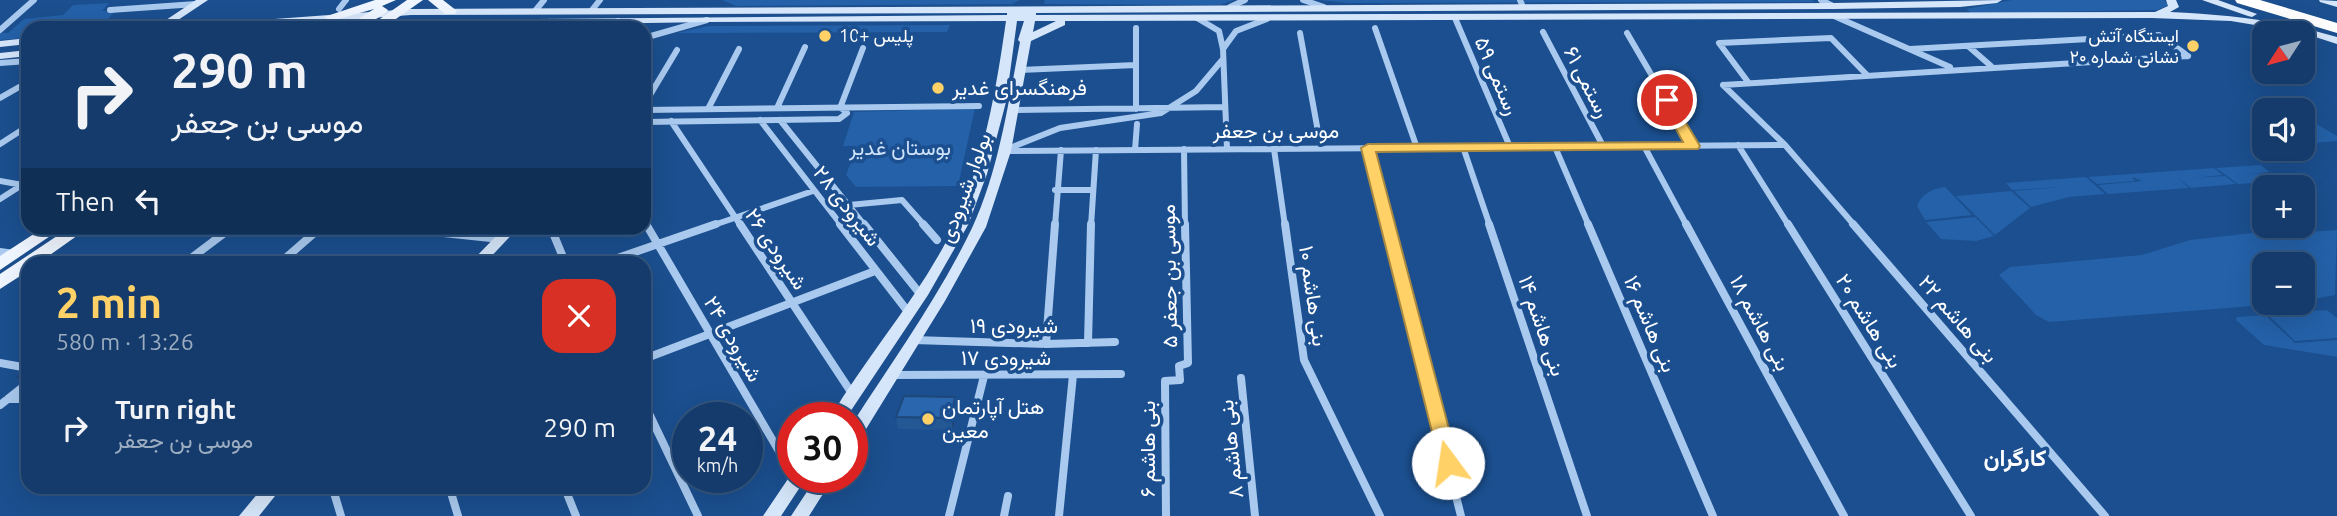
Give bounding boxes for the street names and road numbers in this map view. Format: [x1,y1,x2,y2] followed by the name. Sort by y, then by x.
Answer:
[1469,33,1525,119] street label: رستمی ۵۹
[1558,42,1616,122] street label: رستمی ۶۱
[1212,118,1339,144] street label: موسی بن جعفر
[933,130,997,246] street label: بولوار شیرودی
[807,161,887,251] street label: شیرودی ۲۸
[739,203,813,295] street label: شیرودی ۲۶
[1155,204,1183,348] street label: موسی بن جعفر ۵
[1292,244,1333,348] street label: بنی هاشم ۱۰
[1829,269,1908,374] street label: بنی هاشم ۲۰
[1912,270,2003,369] street label: بنی هاشم ۲۲
[1723,271,1796,376] street label: بنی هاشم ۱۸
[1512,272,1571,380] street label: بنی هاشم ۱۴
[1617,272,1682,377] street label: بنی هاشم ۱۶
[698,291,768,387] street label: شیرودی ۲۴
[970,313,1058,339] street label: شیرودی ۱۹
[961,345,1051,371] street label: شیرودی ۱۷
[1213,398,1250,500] street label: بنی هاشم ۸
[1135,401,1162,497] street label: بنی هاشم ۶

